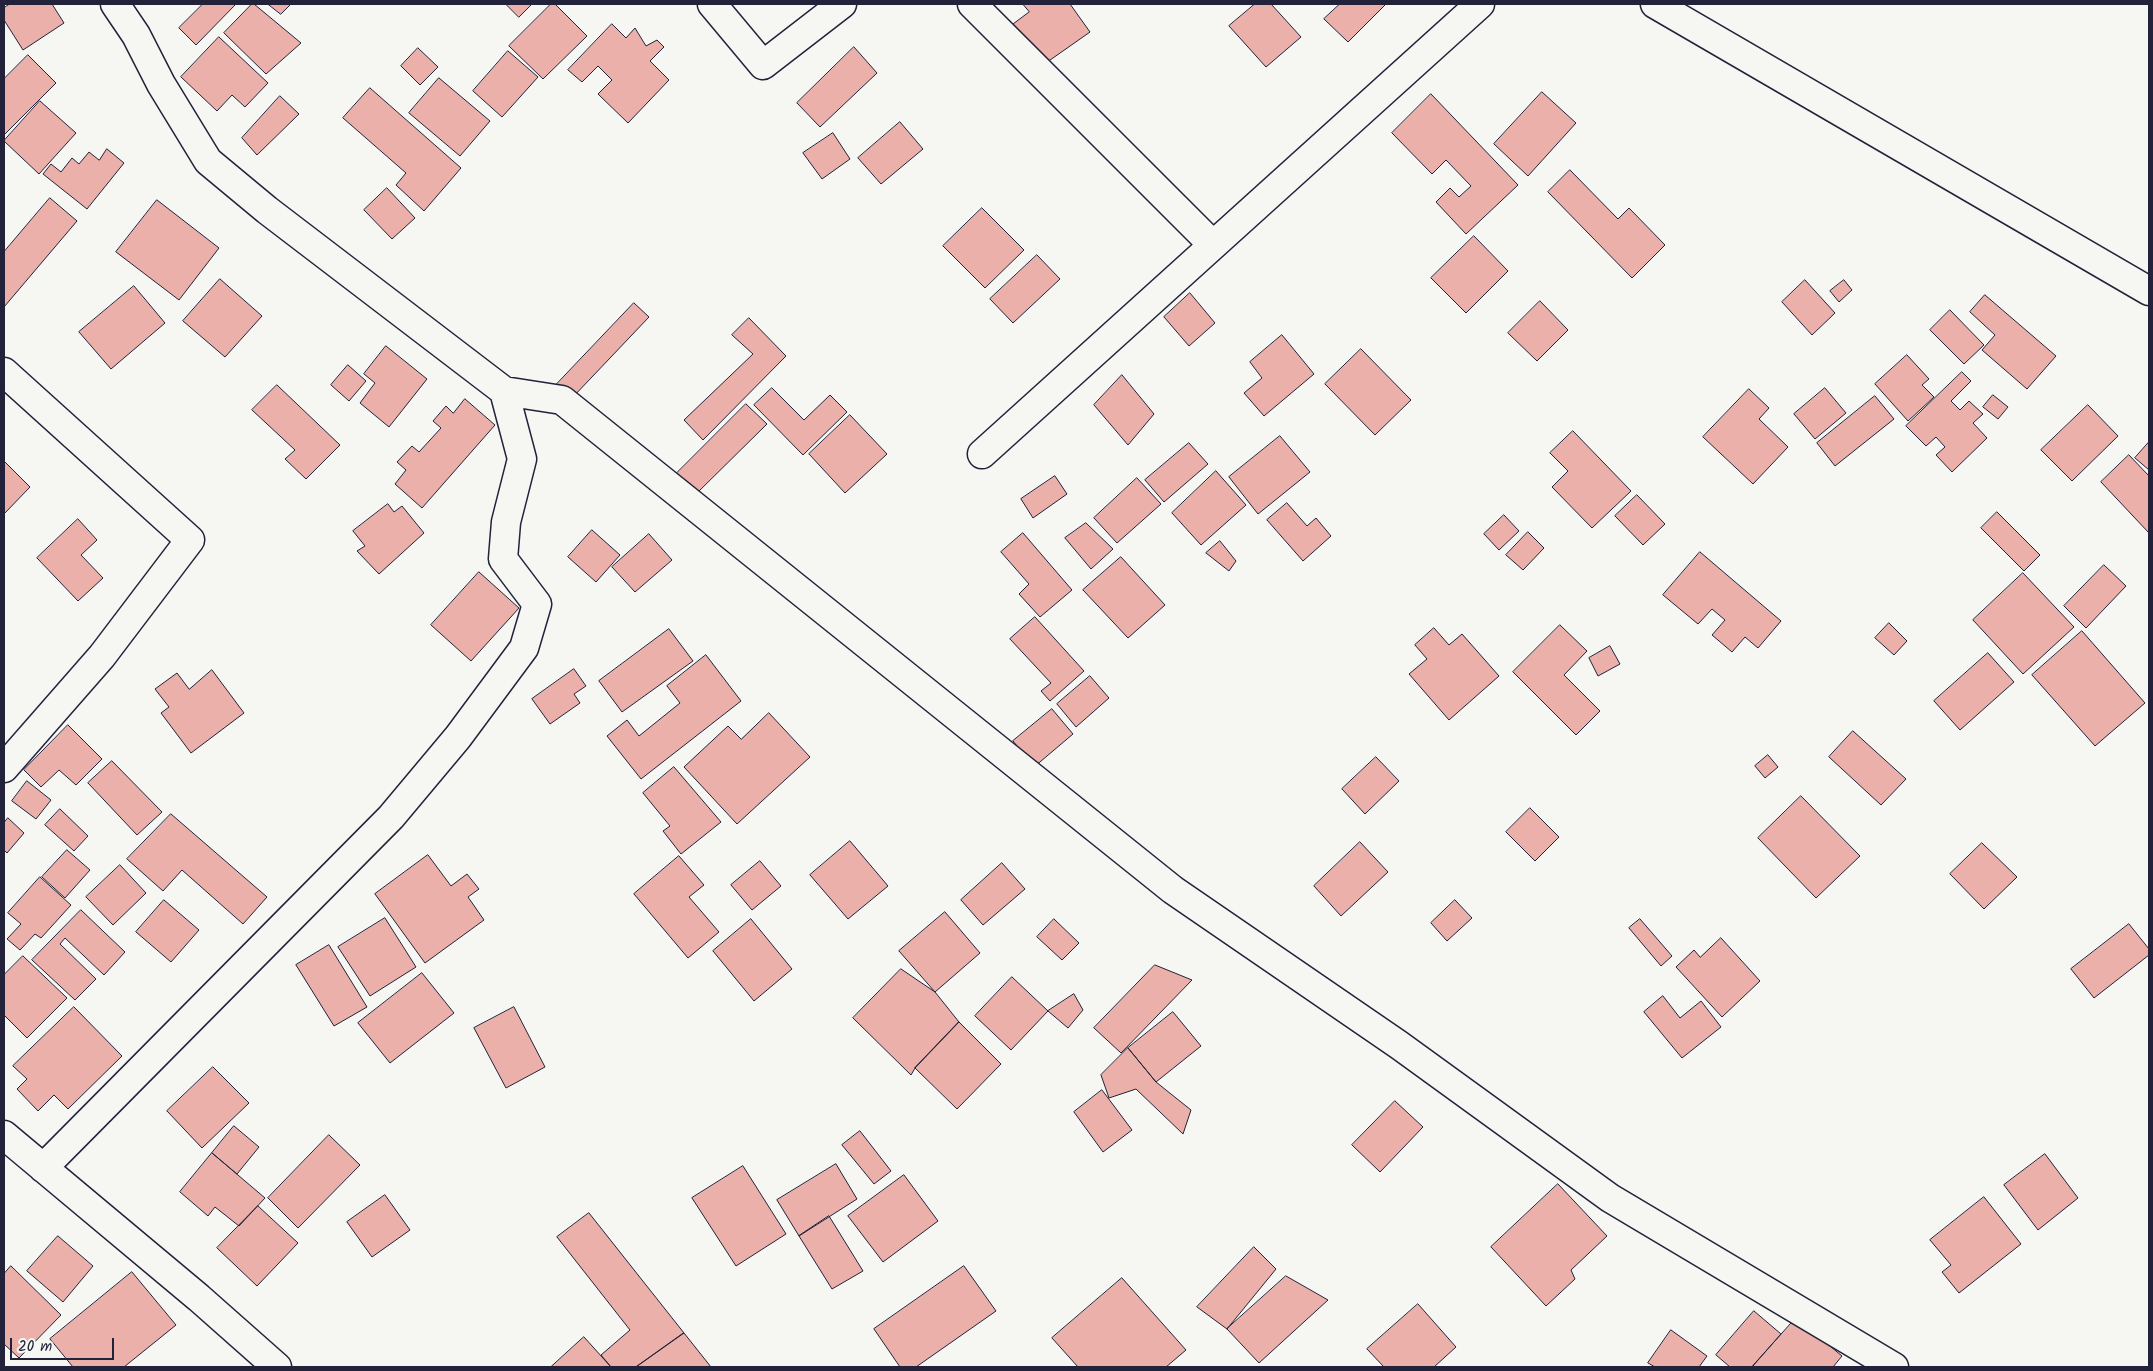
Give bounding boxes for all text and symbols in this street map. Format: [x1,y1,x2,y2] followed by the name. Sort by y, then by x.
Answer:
[12,1328,116,1360] scale bar
[18,1335,52,1359] text: 20 m

